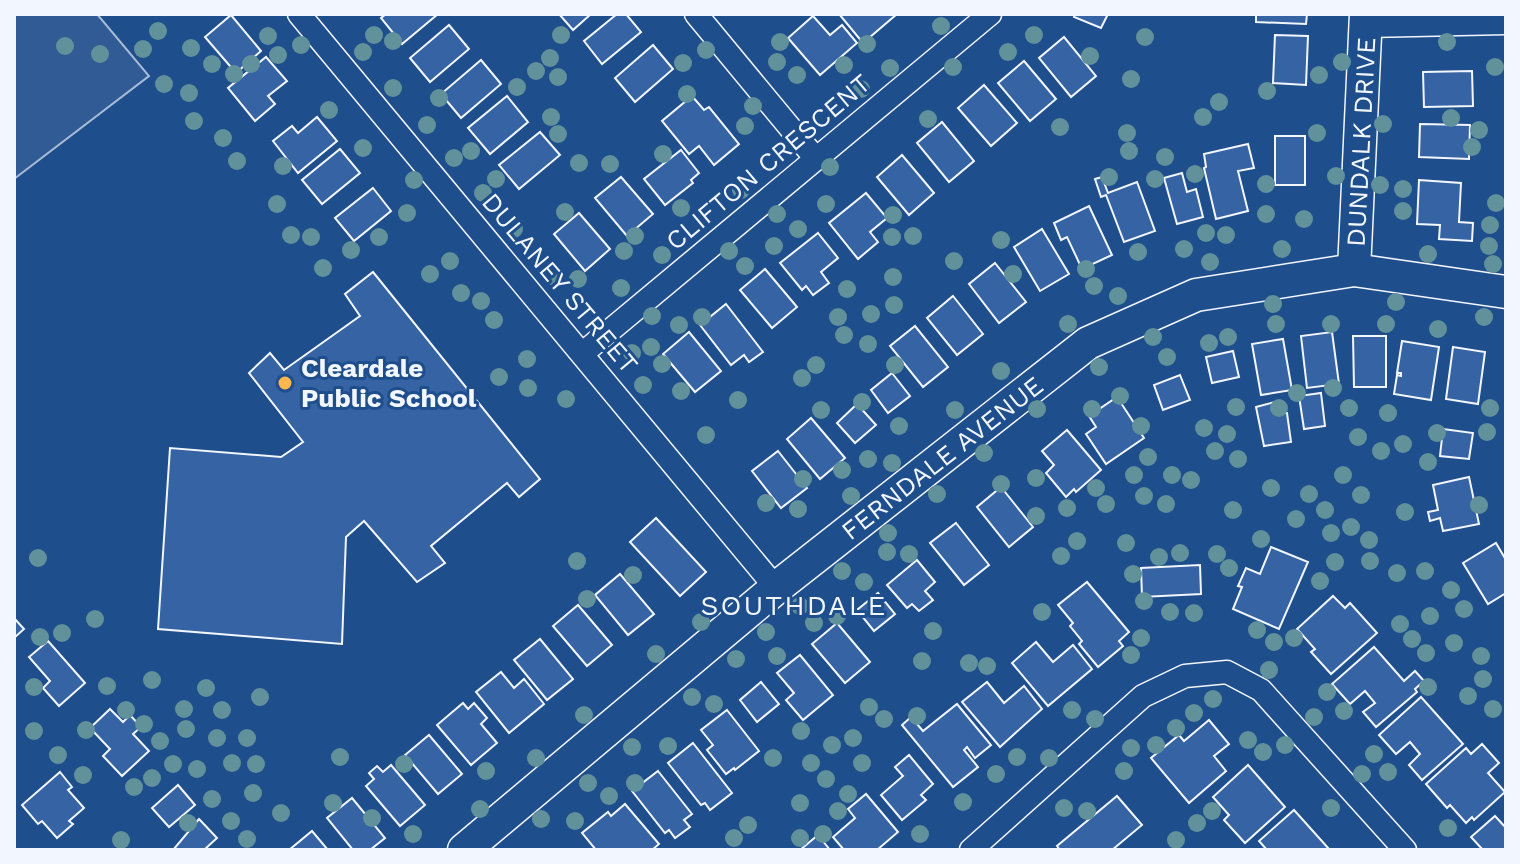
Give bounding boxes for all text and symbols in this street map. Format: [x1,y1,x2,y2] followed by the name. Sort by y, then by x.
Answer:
[1341,36,1381,248] street label: DUNDALK DRIVE
[660,68,876,256] street label: CLIFTON CRESCENT
[476,187,644,379] street label: DULANEY STREET
[301,353,477,413] place label: Cleardale Public School
[835,370,1049,546] street label: FERNDALE AVENUE
[276,374,294,392] marker: Cleardale Public School
[701,589,887,622] district label: SOUTHDALE

